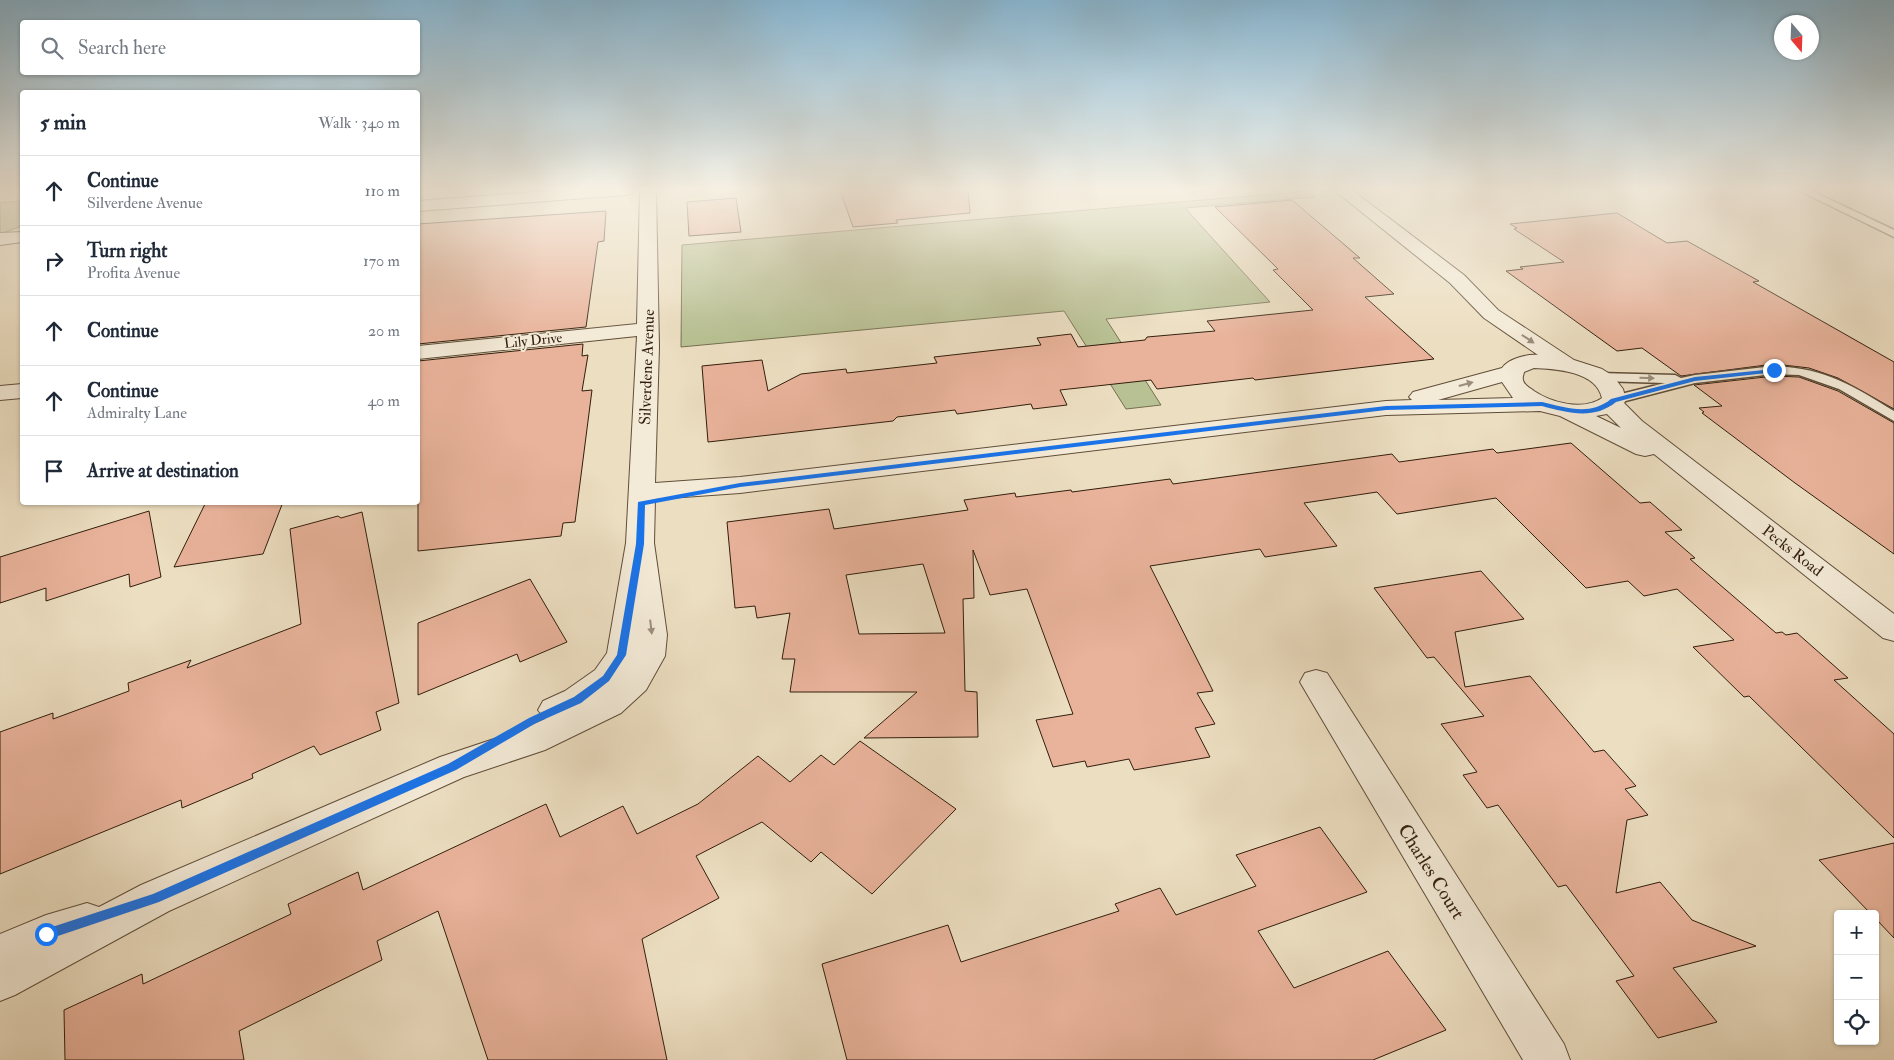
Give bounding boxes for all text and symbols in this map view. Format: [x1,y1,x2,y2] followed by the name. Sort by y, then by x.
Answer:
[1774,15,1819,60] north arrow
[20,20,420,75] search box
[38,34,66,62] icon: search
[78,36,166,60] text: Search here
[40,109,86,136] text: 5 min
[318,113,400,133] text: Walk · 340 m
[87,169,158,193] text: Continue
[40,177,68,205] icon: ahead
[365,181,400,201] text: 110 m
[87,193,203,213] text: Silverdene Avenue
[87,239,167,263] text: Turn right
[40,247,68,275] icon: right
[363,251,400,271] text: 170 m
[87,263,180,283] text: Profita Avenue
[635,309,659,425] street label: Silverdene Avenue
[40,317,68,345] icon: ahead
[87,319,158,343] text: Continue
[368,321,400,341] text: 20 m
[503,329,563,353] street label: Lily Drive
[1521,334,1535,344] one-way arrow
[1763,359,1786,382] route end
[1639,374,1655,382] one-way arrow
[87,379,158,403] text: Continue
[1459,380,1474,388] one-way arrow
[40,387,68,415] icon: ahead
[367,391,400,411] text: 40 m
[87,403,187,423] text: Admiralty Lane
[40,457,68,485] icon: arrive
[87,459,239,483] text: Arrive at destination
[1758,521,1827,581] street label: Pecks Road
[647,619,655,635] one-way arrow
[1392,819,1470,924] street label: Charles Court
[1834,910,1879,1045] map controls
[1834,910,1879,955] button: +
[35,923,58,946] route start
[1834,955,1879,1000] button: −
[1834,1000,1879,1045] button: locate

